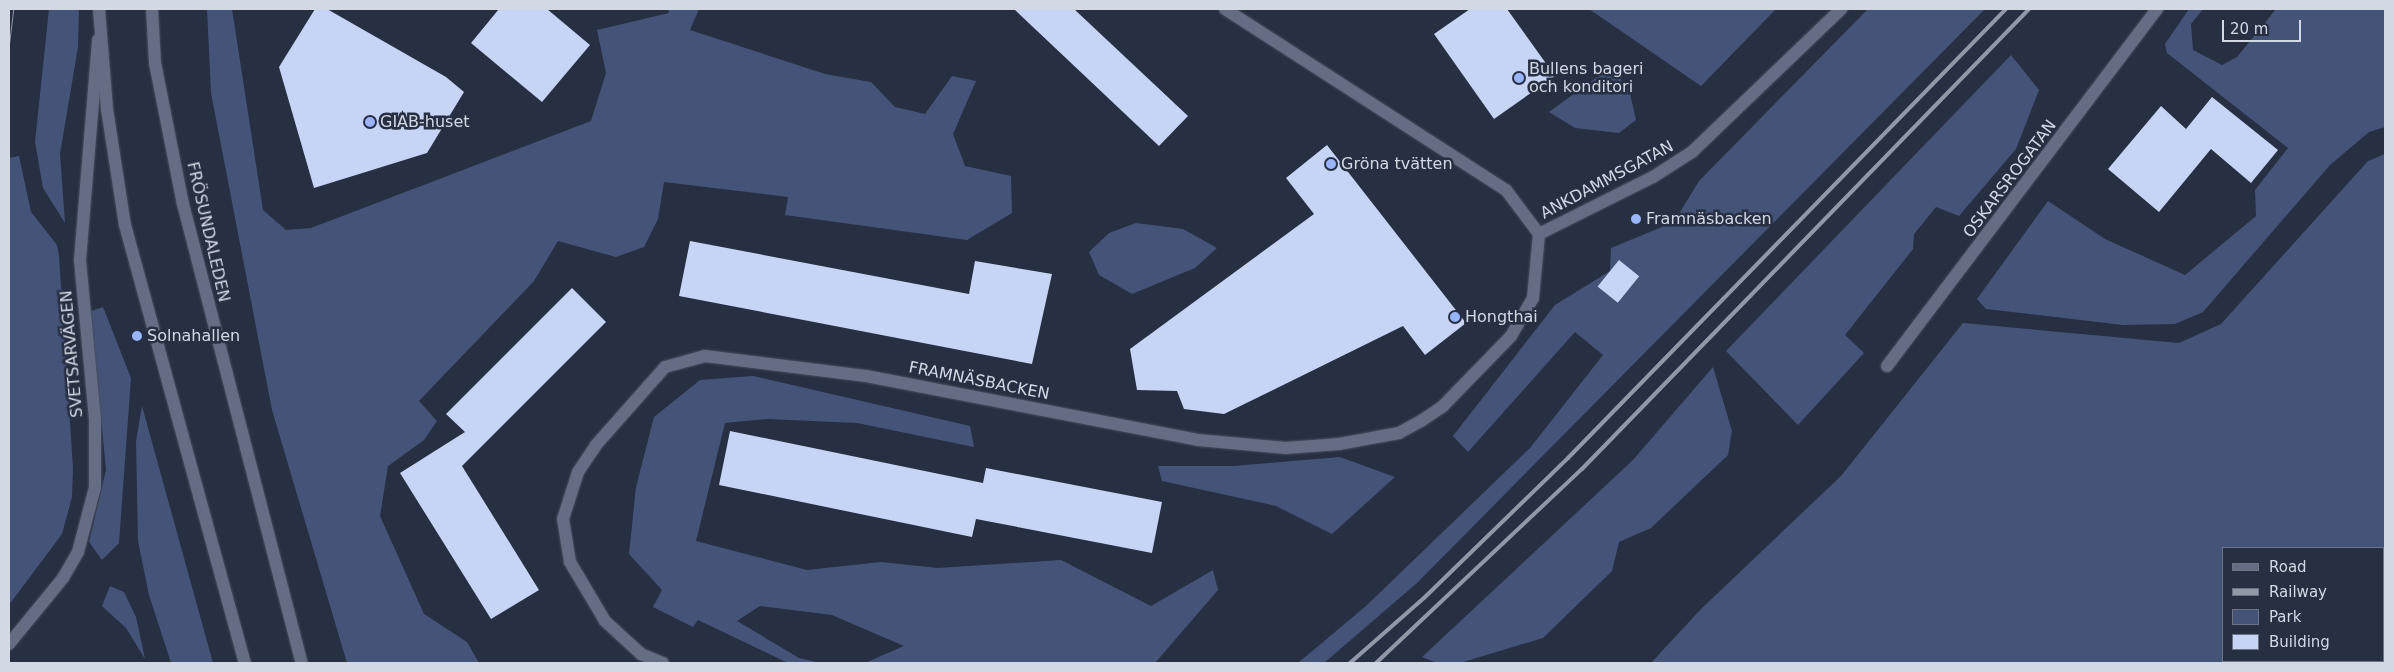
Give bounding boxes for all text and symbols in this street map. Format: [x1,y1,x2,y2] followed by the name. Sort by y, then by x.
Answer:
[2224,10,2303,42] scale bar
[2230,20,2268,38] text: 20 m
[1529,59,1643,97] place label: Bullens bageri och konditori
[1513,72,1525,84] marker: Bullens bageri och konditori
[380,112,470,132] place label: GIAB-huset
[364,116,376,128] marker: GIAB-huset
[1959,116,2061,242] street label: OSKARSROGATAN
[1537,137,1677,223] street label: ANKDAMMSGATAN
[1341,154,1453,174] place label: Gröna tvätten
[1325,158,1337,170] marker: Gröna tvätten
[183,160,233,304] street label: FRÖSUNDALEDEN
[1646,209,1772,229] place label: Framnäsbacken
[1630,213,1642,225] marker: Framnäsbacken
[57,290,87,418] street label: SVETSARVÄGEN
[1465,307,1538,327] place label: Hongthai
[1449,311,1461,323] marker: Hongthai
[147,326,240,346] place label: Solnahallen
[131,330,143,342] marker: Solnahallen
[907,358,1051,404] street label: FRAMNÄSBACKEN
[2222,547,2384,662] legend
[2269,558,2307,576] text: Road
[2269,583,2327,601] text: Railway
[2269,608,2301,626] text: Park
[2269,633,2330,651] text: Building

